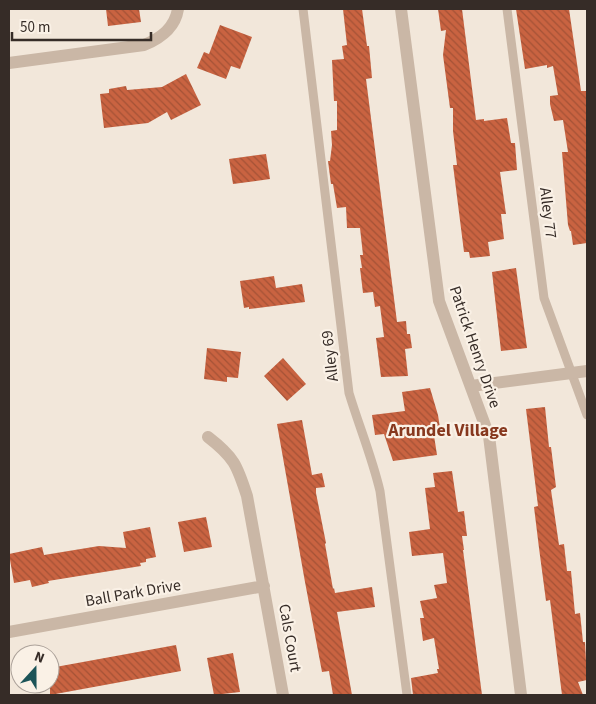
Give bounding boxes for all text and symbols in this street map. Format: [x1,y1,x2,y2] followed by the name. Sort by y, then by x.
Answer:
[12,10,151,42] scale bar
[20,17,50,38] text: 50 m
[534,186,562,240] street label: Alley 77
[444,283,506,411] street label: Patrick Henry Drive
[316,329,344,383] street label: Alley 69
[387,418,508,443] district label: Arundel Village
[84,574,183,612] street label: Ball Park Drive
[273,602,307,674] street label: Cals Court
[10,644,60,694] north arrow
[31,647,47,669] text: N

